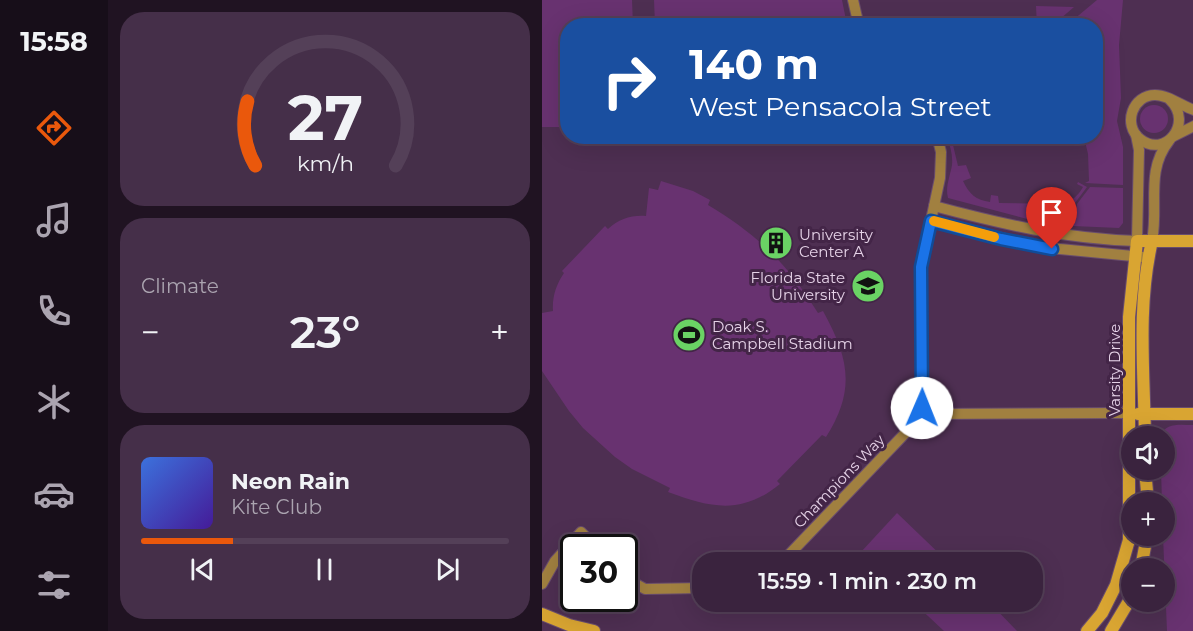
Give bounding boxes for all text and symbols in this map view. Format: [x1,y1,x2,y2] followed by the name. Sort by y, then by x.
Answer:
[20,25,88,58] text: 15:58
[689,38,819,90] text: 140 m
[590,42,668,120] icon: right
[287,80,363,156] text: 27
[689,90,992,123] text: West Pensacola Street
[33,107,75,149] icon: directions
[296,151,354,177] text: km/h
[1026,187,1077,249] pin
[1035,196,1068,229] icon: arrive
[33,199,75,241] icon: music
[758,225,794,261] building icon: University Center A
[799,225,874,261] place label: University Center A
[750,268,846,304] place label: Florida State University
[850,268,886,304] school or university icon: Florida State University
[141,274,219,298] text: Climate
[33,290,75,332] icon: phone
[290,304,360,359] text: 23°
[141,312,160,352] text: −
[490,312,509,352] text: +
[671,317,707,353] sports icon: Doak S. Campbell Stadium
[712,317,853,353] place label: Doak S. Campbell Stadium
[1105,324,1124,416] street label: Varsity Drive
[890,376,954,440] position arrow
[33,381,75,423] icon: climate
[1121,426,1175,612] map controls
[1121,426,1175,480] button: sound
[789,430,889,532] street label: Champions Way
[231,468,350,495] text: Neon Rain
[33,473,75,515] icon: car
[1121,492,1175,546] button: +
[231,495,322,519] text: Kite Club
[560,534,638,612] speed limit sign: 30
[186,553,219,586] icon: previous
[308,553,341,586] icon: pause
[431,553,464,586] icon: next
[1121,558,1175,612] button: −
[33,564,75,606] icon: filters
[758,568,977,595] text: 15:59 · 1 min · 230 m

